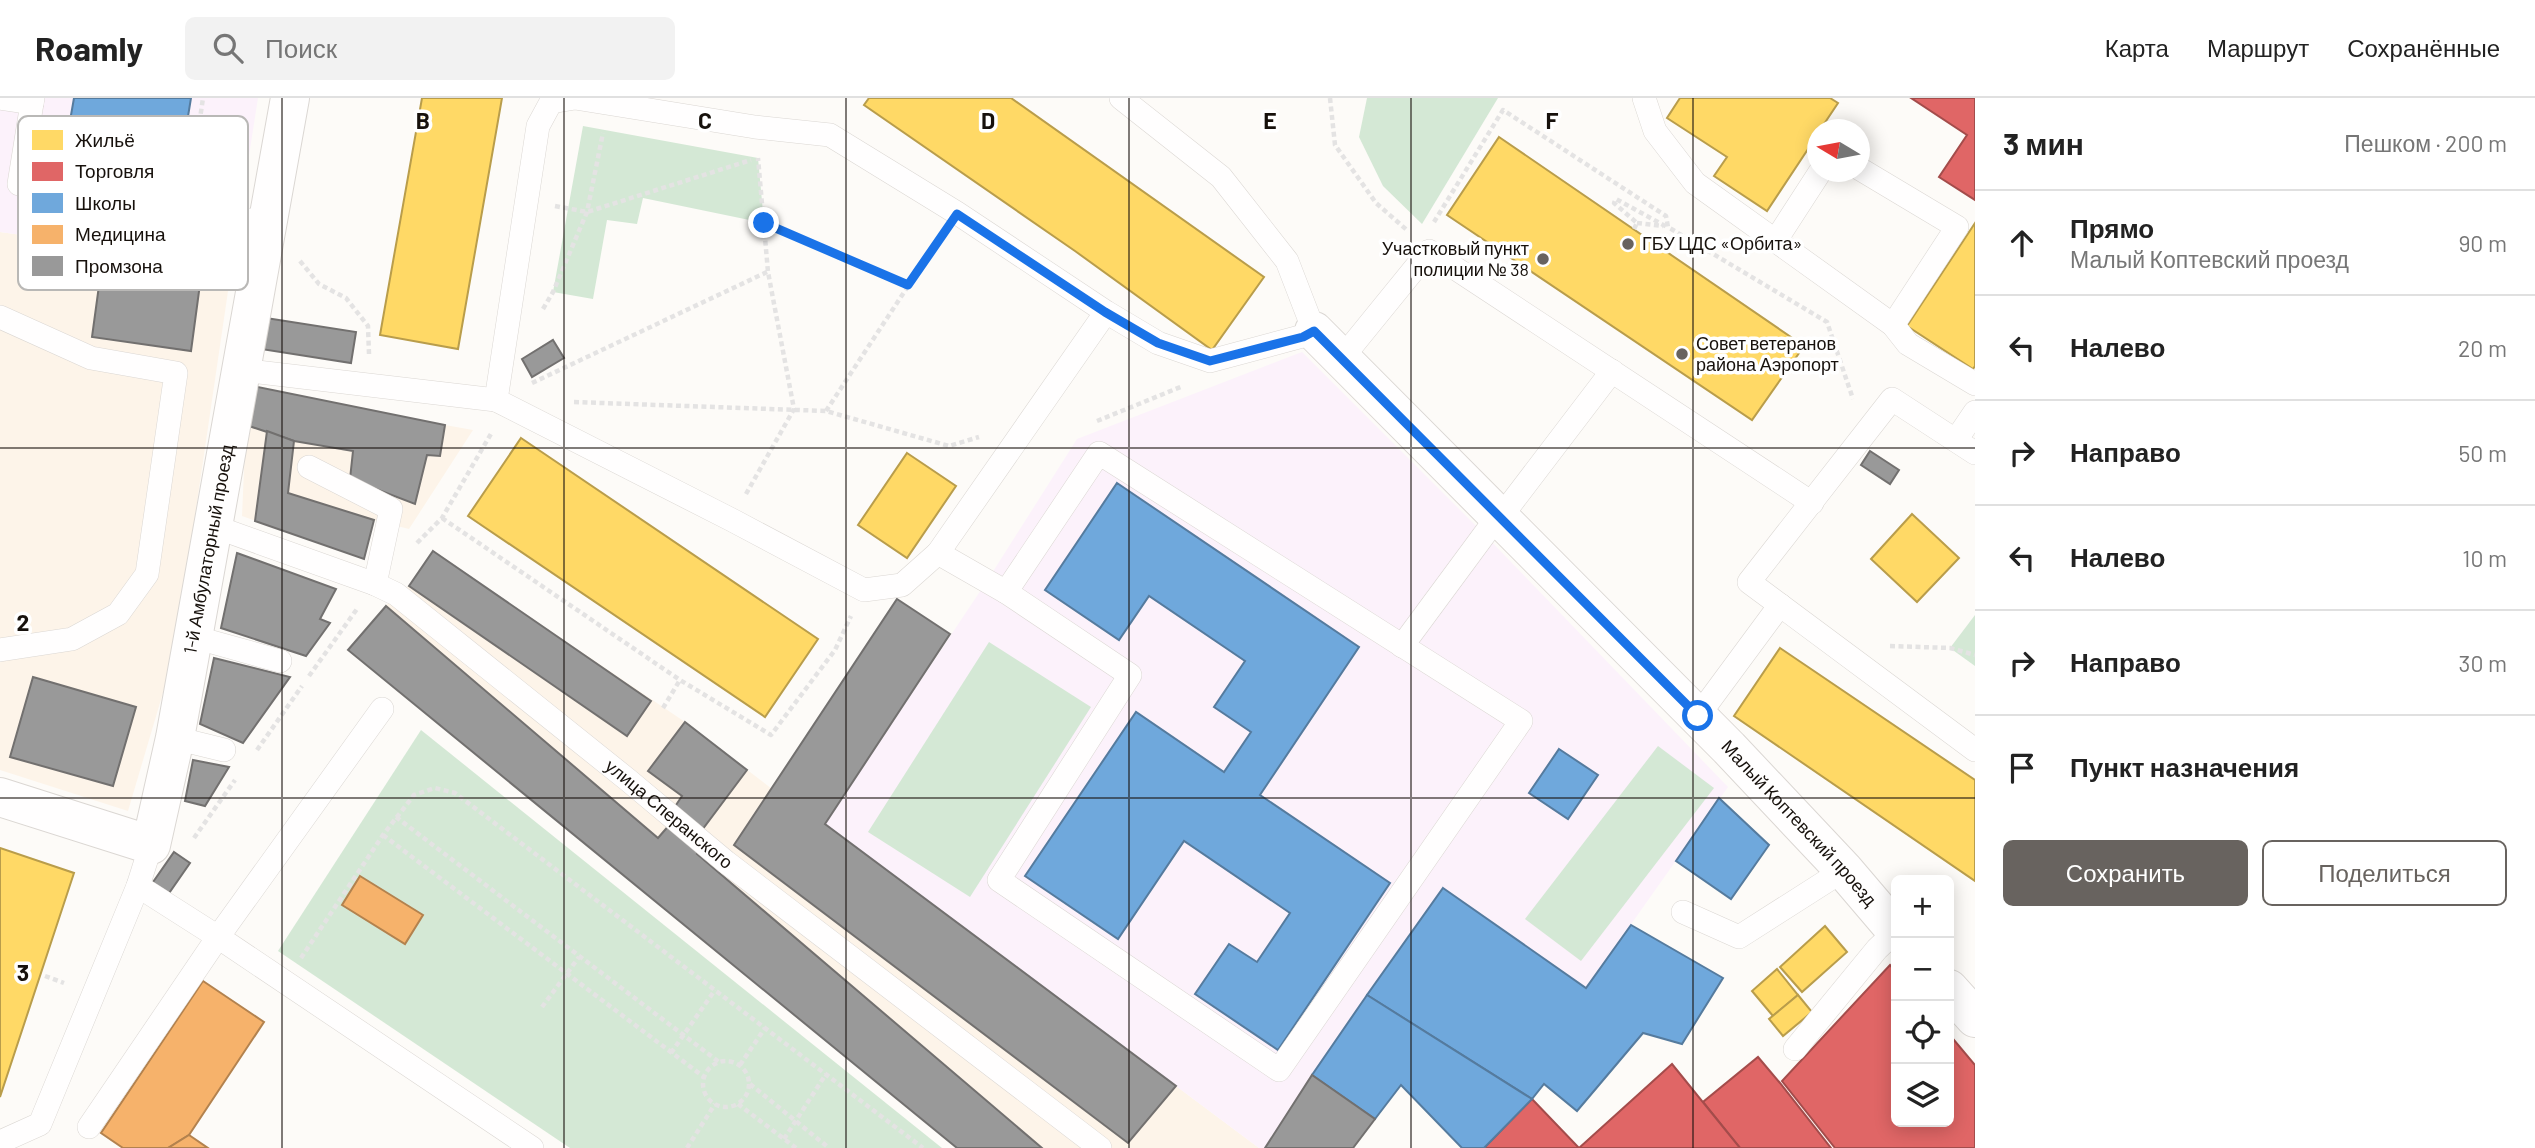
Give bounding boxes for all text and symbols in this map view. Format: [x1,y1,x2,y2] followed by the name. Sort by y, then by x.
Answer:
[185,17,675,80] search box
[35,28,143,68] text: Roamly
[209,29,247,67] icon: search
[265,32,337,63] text: Поиск
[2105,33,2169,62] text: Карта
[2207,33,2309,62] text: Маршрут
[2347,33,2500,62] text: Сохранённые
[416,106,430,134] text: B
[698,106,712,134] text: C
[981,106,995,134] text: D
[1263,106,1277,134] text: E
[1546,106,1559,134] text: F
[18,116,248,290] legend
[1807,119,1870,182] north arrow
[2003,125,2084,161] text: 3 мин
[75,128,135,151] text: Жильё
[2344,129,2507,157] text: Пешком · 200 m
[75,159,154,182] text: Торговля
[75,191,136,214] text: Школы
[748,207,779,238] route end
[2070,212,2154,243] text: Прямо
[75,222,166,245] text: Медицина
[2003,224,2041,262] icon: ahead
[2458,229,2507,257] text: 90 m
[1642,232,1802,254] place label: ГБУ ЦДС «Орбита»
[1620,236,1636,252] marker: ГБУ ЦДС «Орбита»
[1382,237,1529,280] place label: Участковый пункт полиции № 38
[2070,245,2349,273] text: Малый Коптевский проезд
[1535,251,1551,267] marker: Участковый пункт полиции № 38
[75,254,163,277] text: Промзона
[2003,329,2041,367] icon: left
[2070,331,2165,362] text: Налево
[1696,332,1839,375] place label: Совет ветеранов района Аэропорт
[2458,334,2507,362] text: 20 m
[1674,346,1690,362] marker: Совет ветеранов района Аэропорт
[2003,434,2041,472] icon: right
[2070,436,2181,467] text: Направо
[2459,439,2507,467] text: 50 m
[178,442,238,655] street label: 1-й Амбулаторный проезд
[2003,539,2041,577] icon: left
[2070,541,2165,572] text: Налево
[2462,544,2507,572] text: 10 m
[17,608,29,636] text: 2
[2003,644,2041,682] icon: right
[2070,646,2181,677] text: Направо
[2459,649,2507,677] text: 30 m
[1682,700,1713,731] route start
[1717,735,1882,911] street label: Малый Коптевский проезд
[2003,749,2041,787] icon: arrive
[2070,751,2299,782] text: Пункт назначения
[601,754,737,873] street label: улица Сперанского
[2003,840,2248,906] button: Сохранить
[2262,840,2507,906] button: Поделиться
[1891,875,1954,1127] map controls
[1891,875,1954,938] button: +
[1891,938,1954,1001] button: −
[17,958,29,986] text: 3
[1891,1001,1954,1064] button: locate
[1891,1064,1954,1127] button: layers

